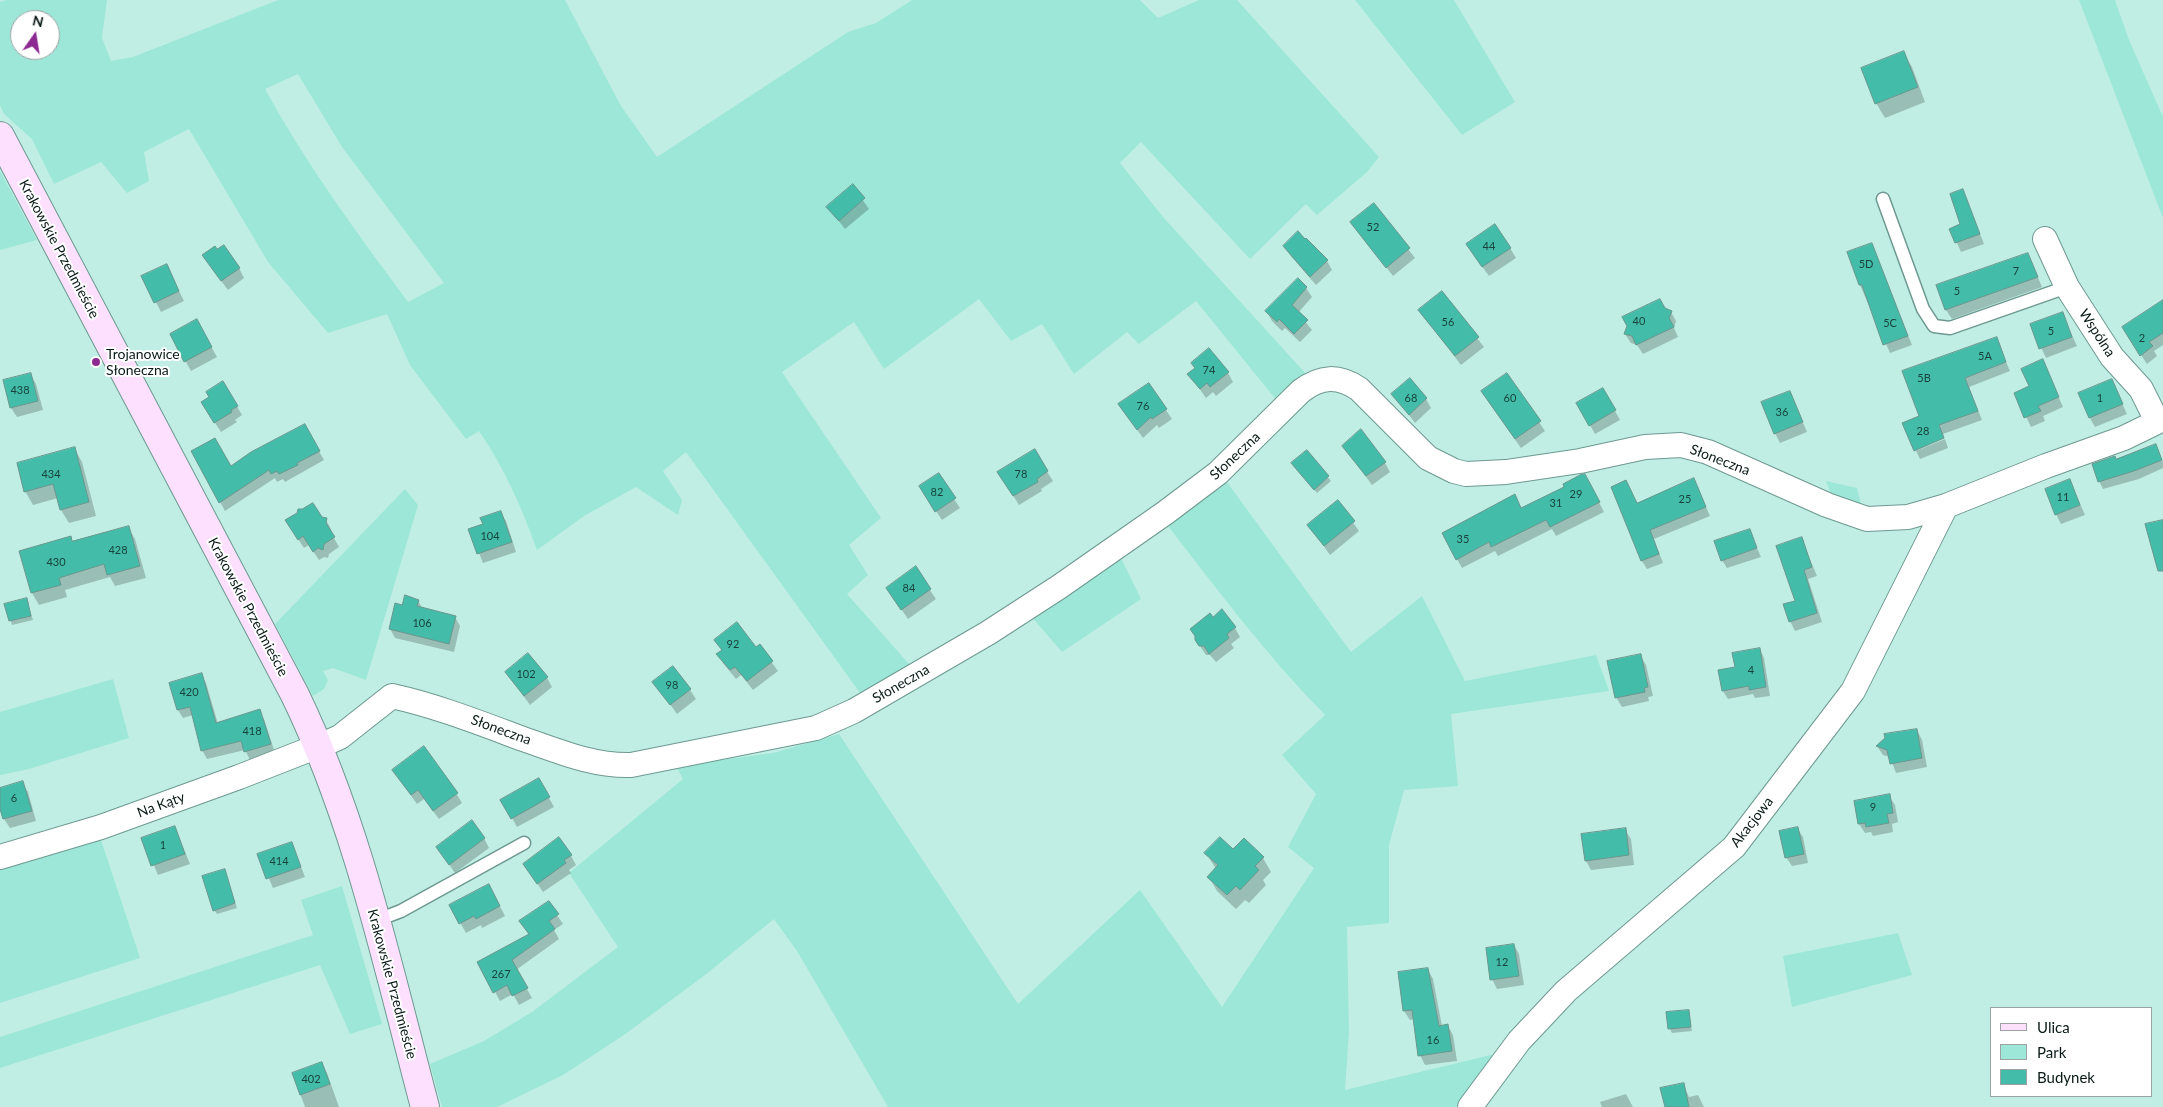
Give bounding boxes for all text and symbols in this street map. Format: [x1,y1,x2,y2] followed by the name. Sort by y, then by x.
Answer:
[10,10,60,60] north arrow
[31,11,45,30] text: N
[15,177,103,321] street label: Krakowskie Przedmieście
[1367,220,1379,234] house number: 52
[1483,239,1495,253] house number: 44
[1859,257,1873,271] house number: 5D
[2013,264,2019,278] house number: 7
[1954,284,1960,298] house number: 5
[2075,306,2119,360] street label: Wspólna
[1633,314,1645,328] house number: 40
[1442,315,1454,329] house number: 56
[1883,316,1897,330] house number: 5C
[2048,324,2054,338] house number: 5
[2139,331,2145,345] house number: 2
[106,346,180,378] place label: Trojanowice Słoneczna
[1978,349,1992,363] house number: 5A
[90,356,102,368] marker: Trojanowice Słoneczna
[1203,363,1215,377] house number: 74
[1917,371,1931,385] house number: 5B
[10,383,30,397] house number: 438
[1405,391,1417,405] house number: 68
[1504,391,1516,405] house number: 60
[2097,391,2103,405] house number: 1
[1137,399,1149,413] house number: 76
[1776,405,1788,419] house number: 36
[1917,424,1929,438] house number: 28
[1206,428,1264,484] street label: Słoneczna
[1688,441,1752,479] street label: Słoneczna
[41,467,61,481] house number: 434
[1015,467,1027,481] house number: 78
[931,485,943,499] house number: 82
[1570,487,1582,501] house number: 29
[2057,490,2069,504] house number: 11
[1679,492,1691,506] house number: 25
[1550,496,1562,510] house number: 31
[480,529,500,543] house number: 104
[1457,532,1469,546] house number: 35
[204,535,292,679] street label: Krakowskie Przedmieście
[108,543,128,557] house number: 428
[46,555,66,569] house number: 430
[903,581,915,595] house number: 84
[412,616,432,630] house number: 106
[727,637,739,651] house number: 92
[870,661,932,707] street label: Słoneczna
[1748,663,1754,677] house number: 4
[516,667,536,681] house number: 102
[666,678,678,692] house number: 98
[179,685,199,699] house number: 420
[469,711,533,749] street label: Słoneczna
[242,724,262,738] house number: 418
[135,789,187,821] street label: Na Kąty
[11,791,17,805] house number: 6
[1727,793,1777,851] street label: Akacjowa
[1870,800,1876,814] house number: 9
[160,838,166,852] house number: 1
[269,854,289,868] house number: 414
[364,907,420,1061] street label: Krakowskie Przedmieście
[1496,955,1508,969] house number: 12
[491,967,511,981] house number: 267
[1990,1007,2153,1097] legend
[2037,1018,2070,1036] text: Ulica
[1427,1033,1439,1047] house number: 16
[2037,1043,2066,1061] text: Park
[2037,1068,2095,1086] text: Budynek
[301,1072,321,1086] house number: 402

